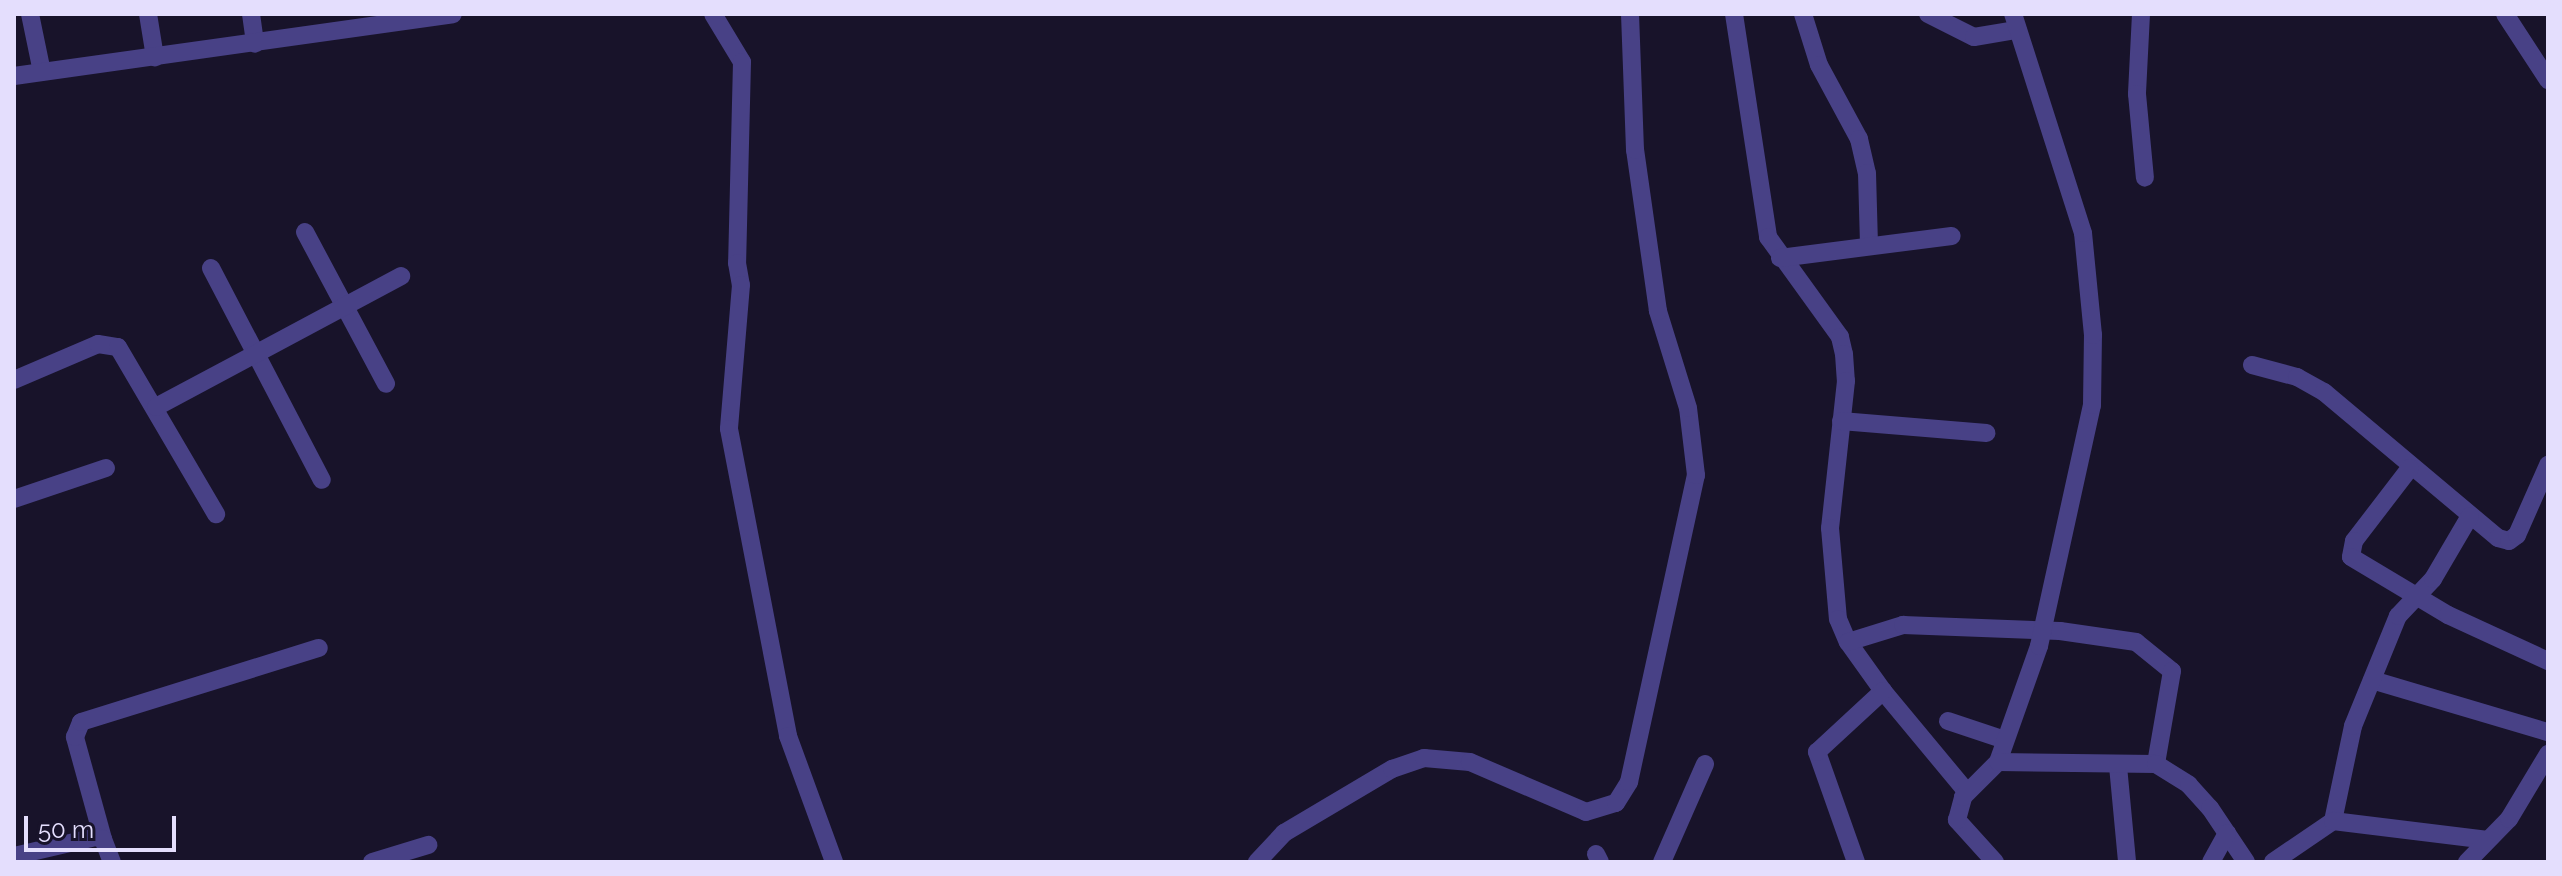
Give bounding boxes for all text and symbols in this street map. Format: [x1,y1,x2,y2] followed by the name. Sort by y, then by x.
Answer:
[28,800,180,850] scale bar
[38,815,94,844] text: 50 m

